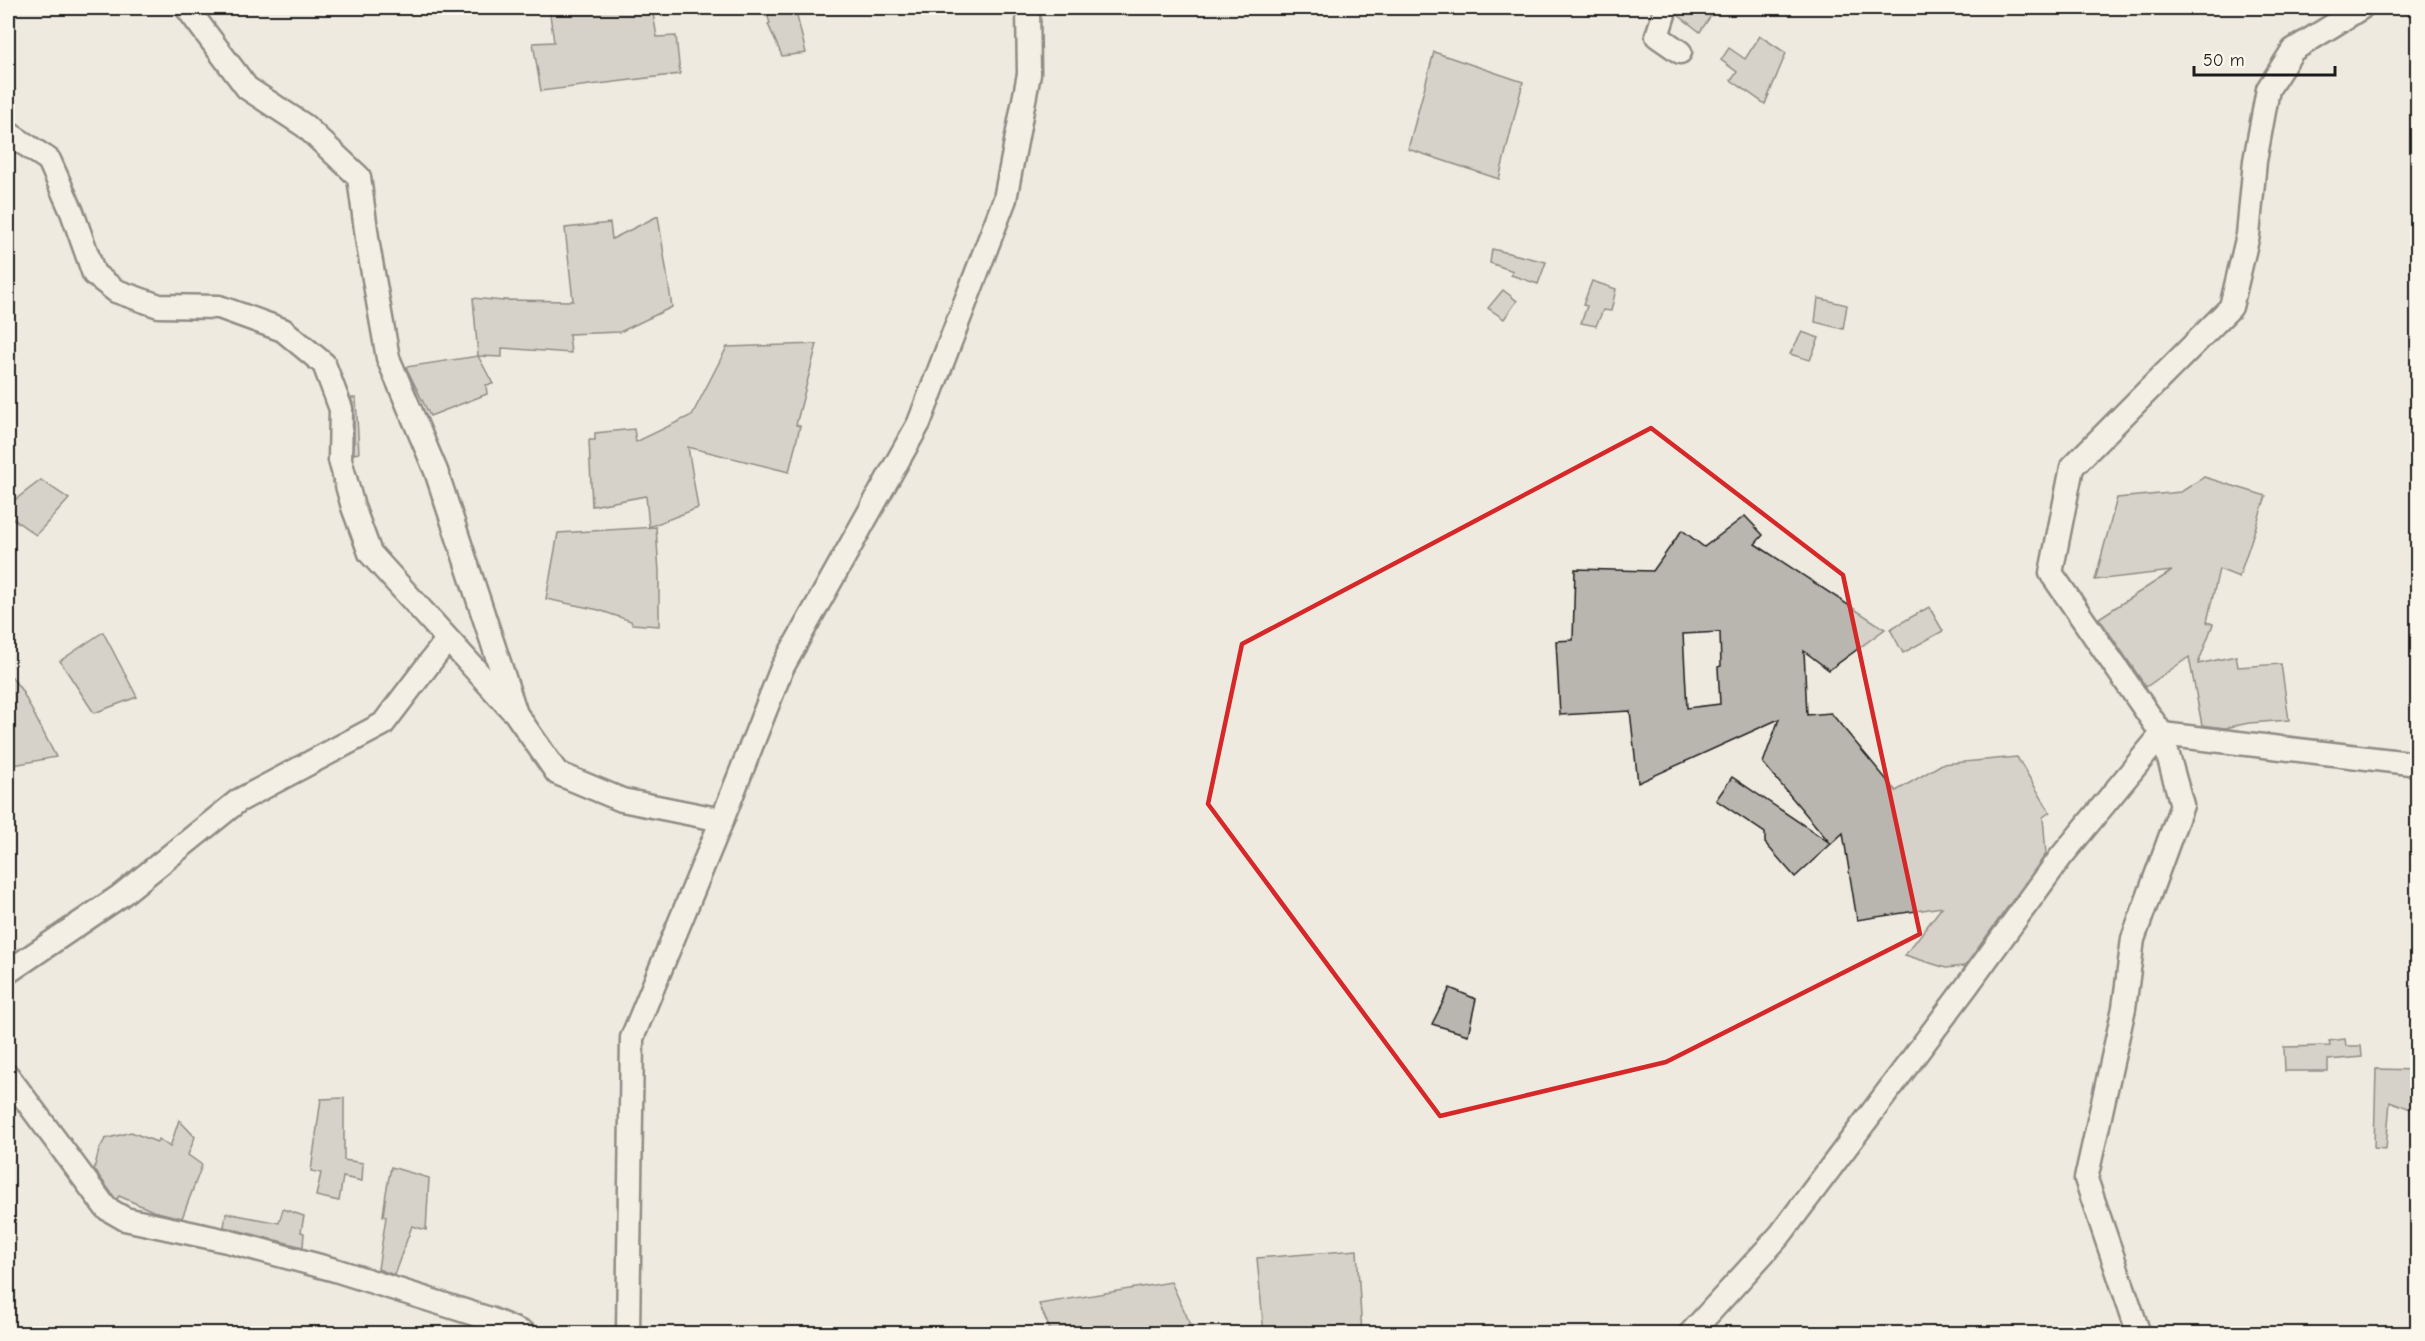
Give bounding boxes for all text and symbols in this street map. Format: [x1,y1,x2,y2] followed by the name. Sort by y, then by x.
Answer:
[2194,39,2335,77] scale bar
[2203,50,2245,71] text: 50 m

